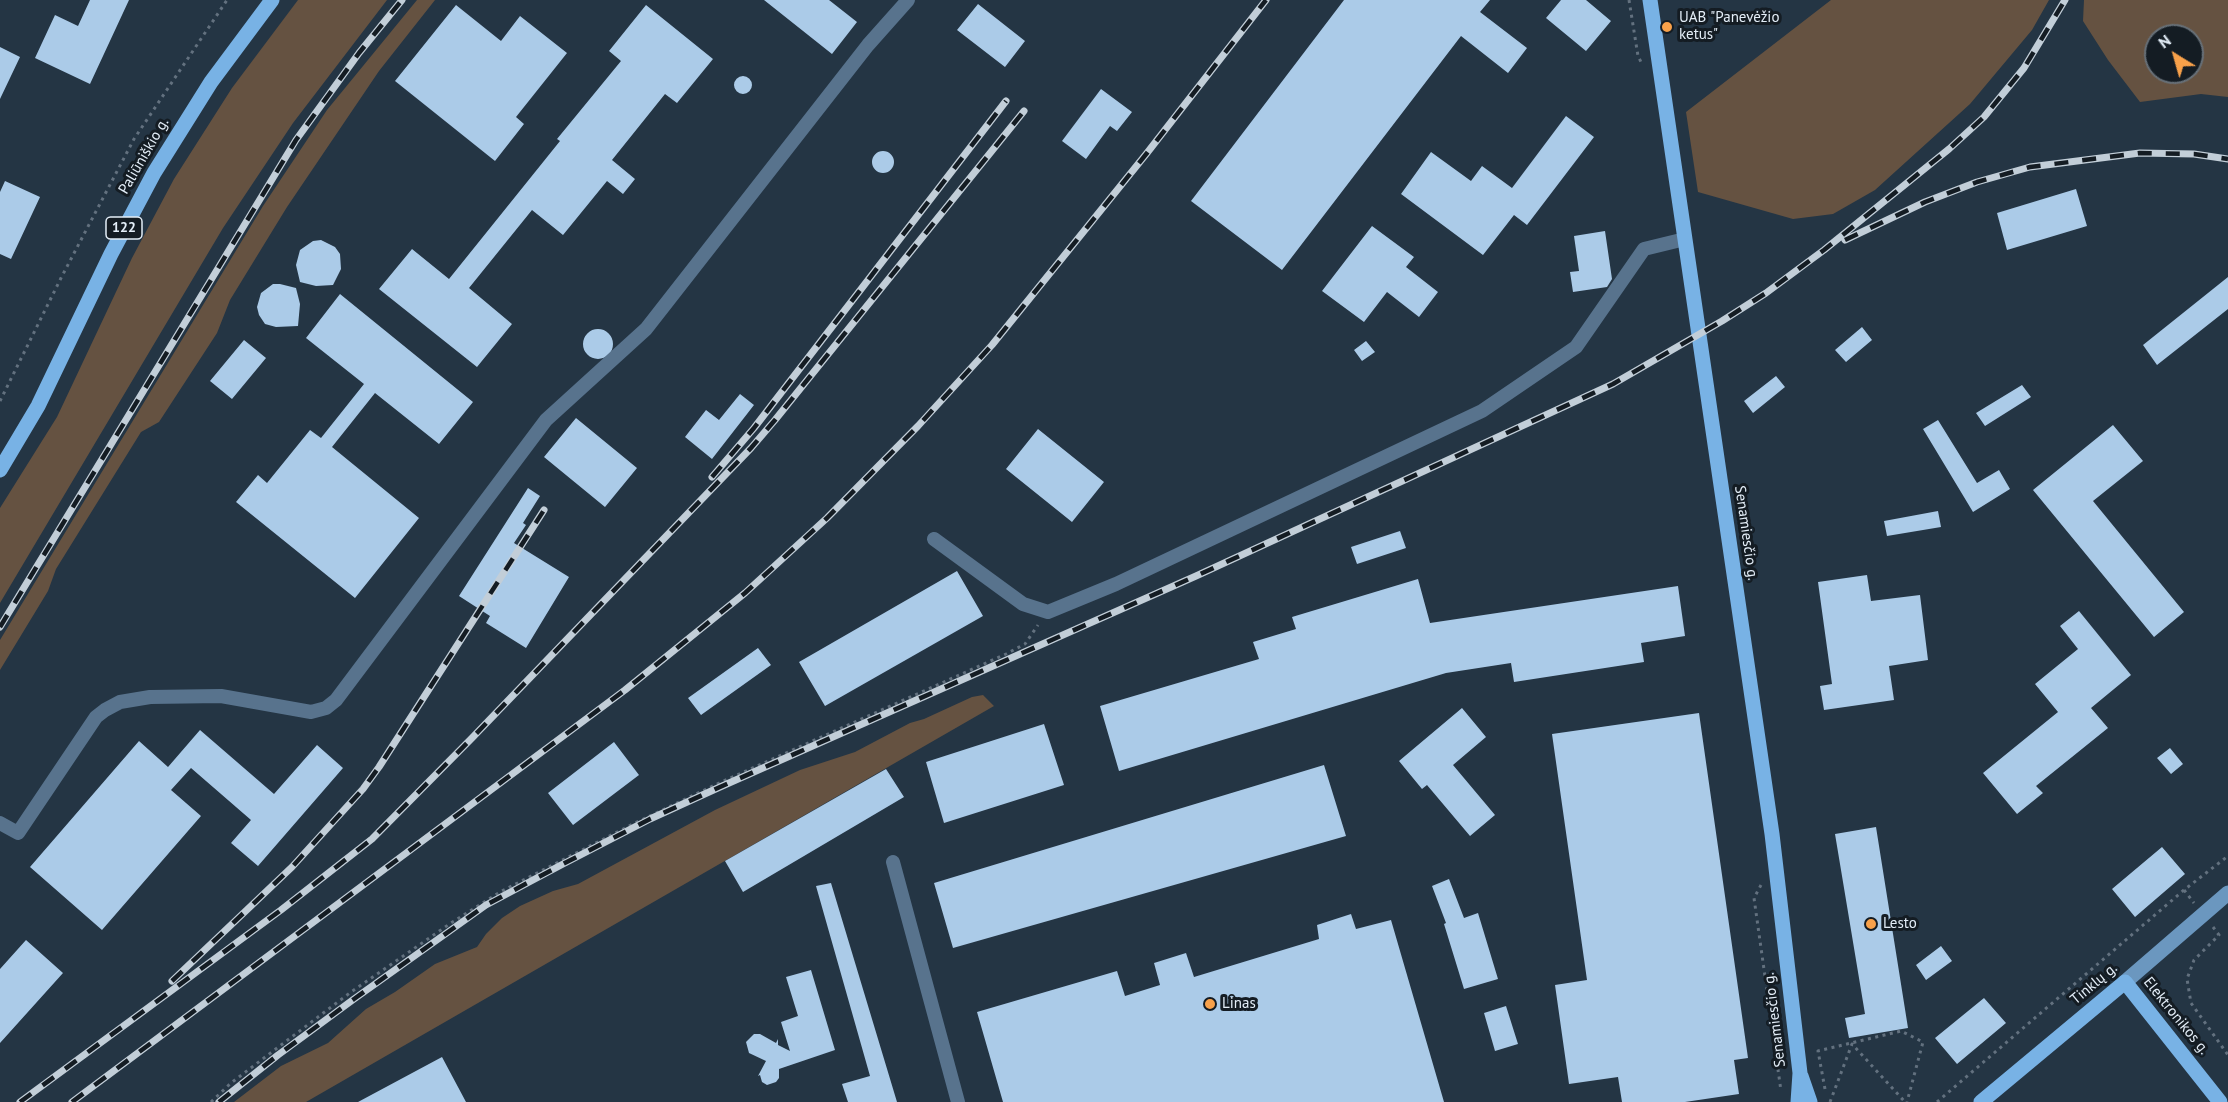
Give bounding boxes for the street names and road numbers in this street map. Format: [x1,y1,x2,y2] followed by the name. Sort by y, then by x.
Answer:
[115,115,173,197] street label: Paliūniškio g.
[106,217,142,239] road number: 122
[1730,484,1762,582] street label: Senamiesčio g.
[2067,959,2121,1009] street label: Tinklų g.
[1760,972,1790,1068] street label: Senamiesčio g.
[2139,974,2213,1058] street label: Elektronikos g.

